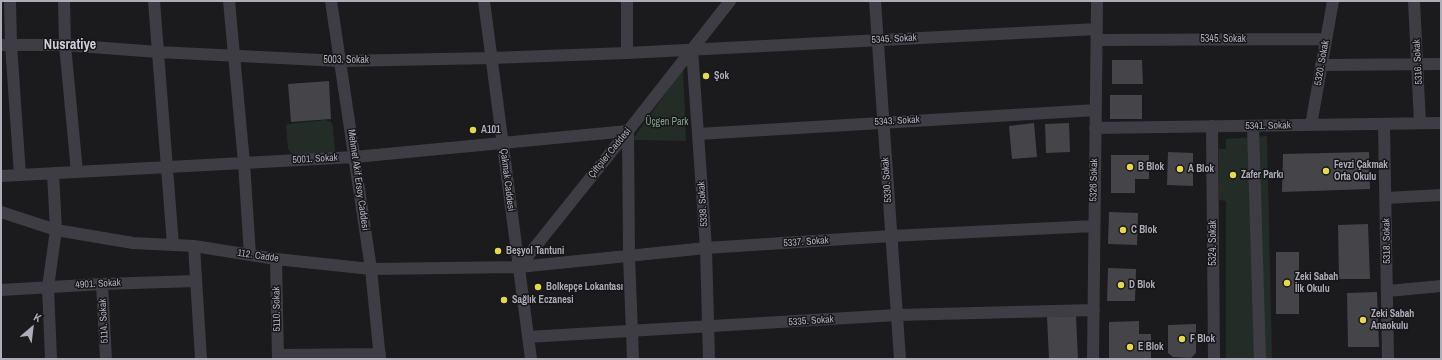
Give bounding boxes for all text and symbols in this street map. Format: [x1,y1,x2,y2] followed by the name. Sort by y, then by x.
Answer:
[871,32,917,46] street label: 5345. Sokak
[1200,33,1246,45] street label: 5345. Sokak
[44,37,96,53] district label: Nusratiye
[1411,39,1425,85] street label: 5316. Sokak
[1312,40,1332,86] street label: 5320. Sokak
[323,54,369,66] street label: 5003. Sokak
[714,70,729,82] place label: Şok
[701,71,711,81] marker: Şok
[874,114,920,128] street label: 5343. Sokak
[646,116,688,128] park label: Üçgen Park
[1245,120,1291,132] street label: 5341. Sokak
[481,124,501,136] place label: A101
[468,125,478,135] marker: A101
[586,125,634,181] street label: Çiftçiler Caddesi
[345,129,371,231] street label: Mehmet Akif Ersoy Caddesi
[497,148,517,212] street label: Çakmak Caddesi
[292,152,338,166] street label: 5001. Sokak
[879,157,895,203] street label: 5330. Sokak
[1088,158,1100,202] street label: 5326 Sokak
[1334,159,1388,182] place label: Fevzi Çakmak Orta Okulu
[1138,161,1164,173] place label: B Blok
[1125,162,1135,172] marker: B Blok
[1188,163,1214,175] place label: A Blok
[1175,164,1185,174] marker: A Blok
[1321,166,1331,176] marker: Fevzi Çakmak Orta Okulu
[1241,169,1283,181] place label: Zafer Parkı
[1228,170,1238,180] marker: Zafer Parkı
[695,181,711,227] street label: 5338. Sokak
[1381,218,1393,264] street label: 5318. Sokak
[1207,220,1219,266] street label: 5324. Sokak
[1131,224,1157,236] place label: C Blok
[1118,225,1128,235] marker: C Blok
[783,234,829,250] street label: 5337. Sokak
[506,245,564,257] place label: Beşyol Tantuni
[493,246,503,256] marker: Beşyol Tantuni
[236,247,280,265] street label: 112. Cadde
[1295,271,1338,294] place label: Zeki Sabah İlk Okulu
[75,277,121,291] street label: 4901. Sokak
[1282,278,1292,288] marker: Zeki Sabah İlk Okulu
[1129,279,1155,291] place label: D Blok
[1116,280,1126,290] marker: D Blok
[546,281,623,293] place label: Bolkepçe Lokantası
[533,282,543,292] marker: Bolkepçe Lokantası
[271,286,283,332] street label: 5110. Sokak
[512,294,574,306] place label: Sağlık Eczanesi
[499,295,509,305] marker: Sağlık Eczanesi
[97,298,111,344] street label: 5114. Sokak
[12,308,52,348] north arrow
[1371,308,1414,332] place label: Zeki Sabah Anaokulu
[31,310,44,325] text: K
[788,313,834,329] street label: 5335. Sokak
[1358,315,1368,325] marker: Zeki Sabah Anaokulu
[1190,333,1215,345] place label: F Blok
[1177,334,1187,344] marker: F Blok
[1138,341,1164,353] place label: E Blok
[1125,342,1135,352] marker: E Blok

